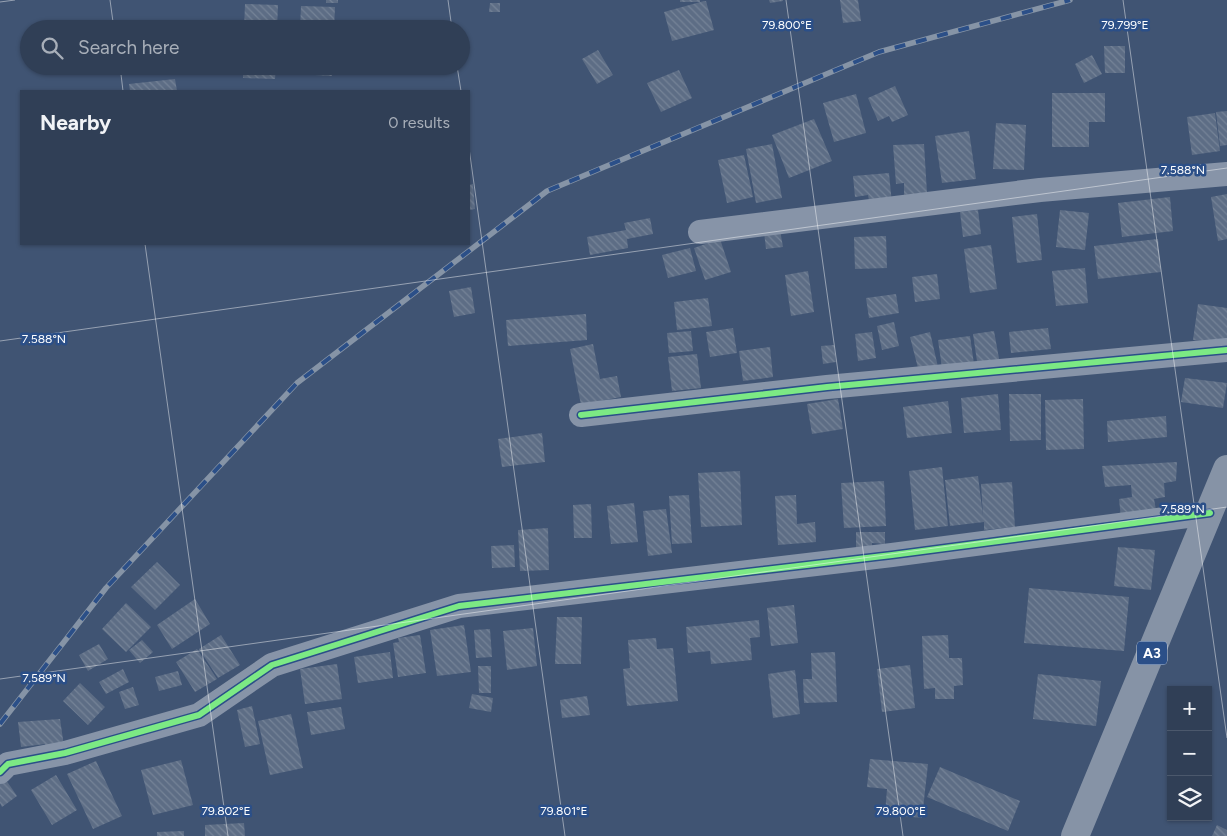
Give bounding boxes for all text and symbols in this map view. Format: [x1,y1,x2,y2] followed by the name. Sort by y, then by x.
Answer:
[762,18,812,32] text: 79.800°E
[1101,18,1149,32] text: 79.799°E
[20,20,470,75] search box
[38,34,66,62] icon: search
[78,36,180,59] text: Search here
[40,110,111,135] text: Nearby
[388,113,450,132] text: 0 results
[1161,163,1205,177] text: 7.588°N
[22,332,66,346] text: 7.588°N
[1161,502,1205,516] text: 7.589°N
[1137,641,1167,664] road number: A3
[22,671,66,685] text: 7.589°N
[1167,686,1212,821] map controls
[1167,686,1212,731] button: +
[1167,731,1212,776] button: −
[1167,776,1212,821] button: layers
[201,804,251,818] text: 79.802°E
[540,804,588,818] text: 79.801°E
[876,804,926,818] text: 79.800°E

